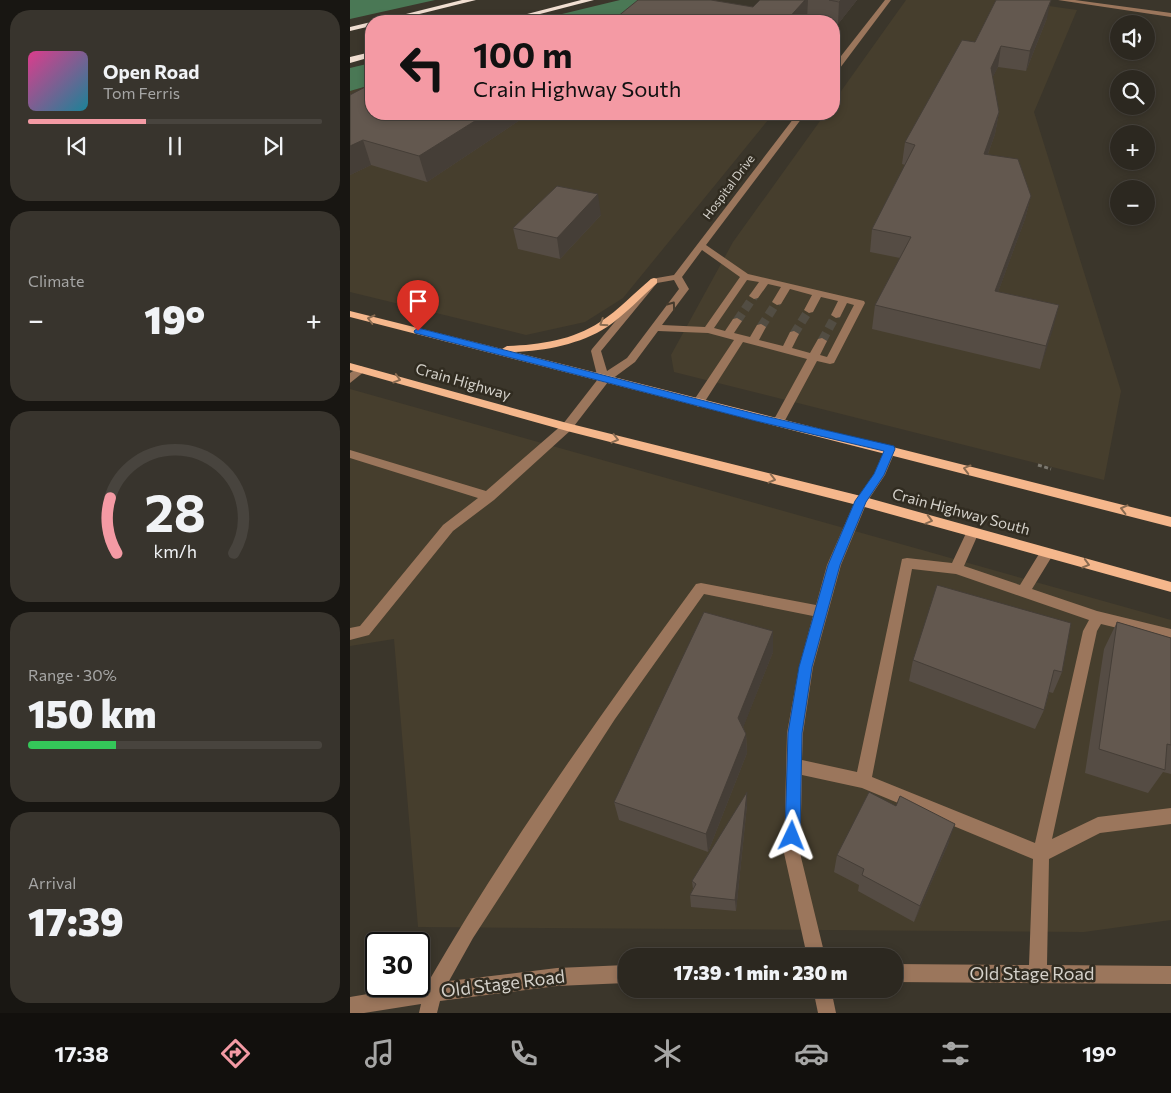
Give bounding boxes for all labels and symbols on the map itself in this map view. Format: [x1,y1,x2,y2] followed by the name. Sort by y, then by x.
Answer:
[699,151,757,221] street label: Hospital Drive
[397,280,439,331] pin
[666,302,674,311] one-way arrow
[366,314,375,325] one-way arrow
[599,317,608,327] one-way arrow
[414,359,513,403] street label: Crain Highway
[392,374,401,384] one-way arrow
[610,433,619,444] one-way arrow
[963,464,971,474] one-way arrow
[768,473,777,484] one-way arrow
[890,484,1032,538] street label: Crain Highway South
[1120,505,1128,515] one-way arrow
[925,514,934,525] one-way arrow
[1081,558,1090,568] one-way arrow
[765,809,817,861] position arrow
[365,932,430,997] speed limit sign: 30
[970,962,1094,984] street label: Old Stage Road
[440,964,566,1002] street label: Old Stage Road

